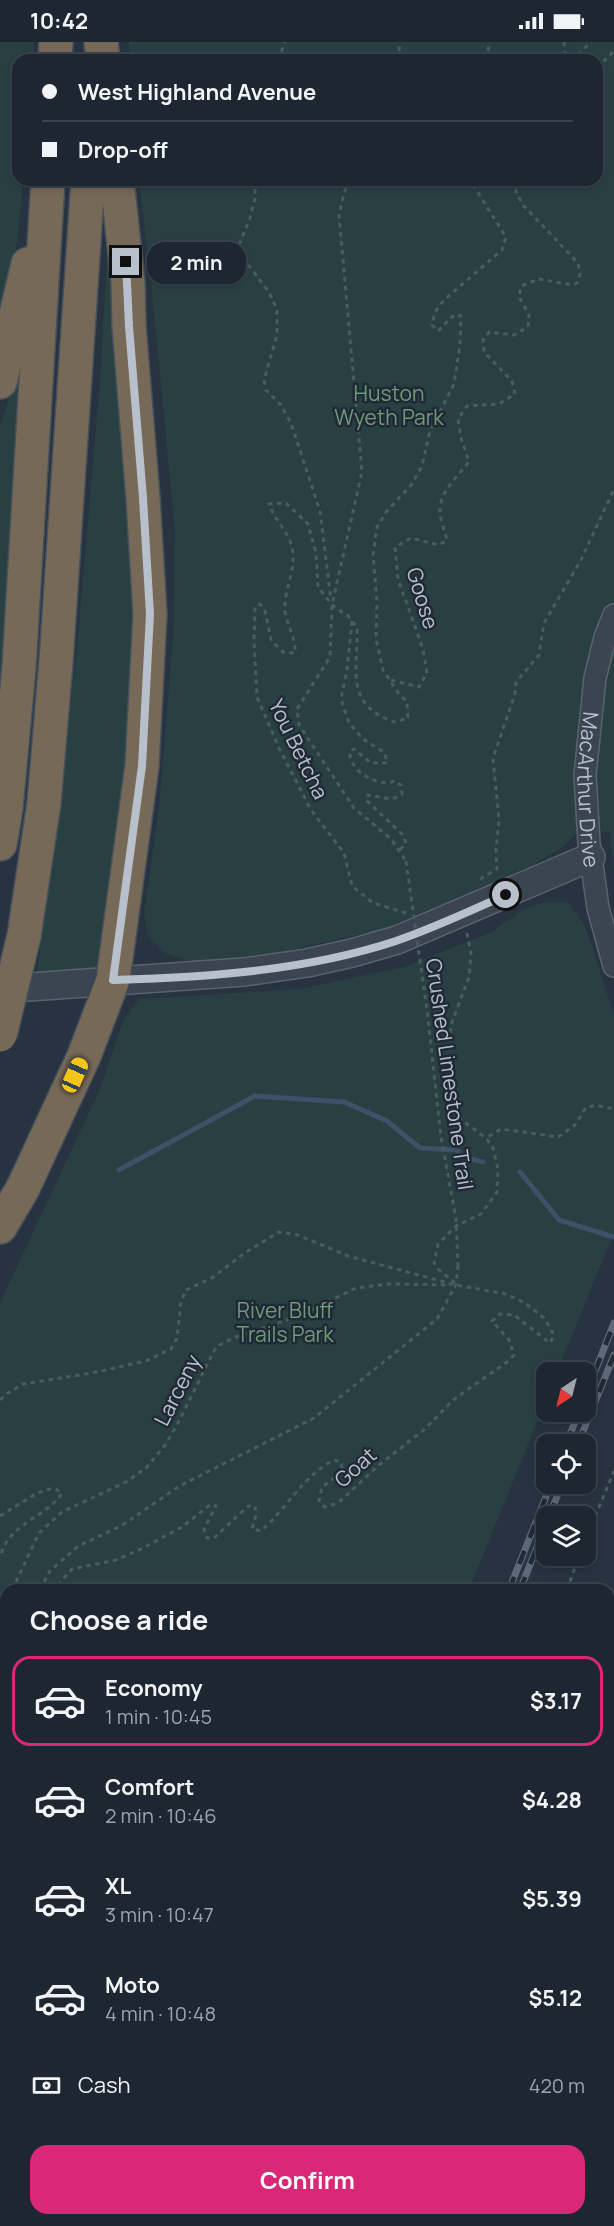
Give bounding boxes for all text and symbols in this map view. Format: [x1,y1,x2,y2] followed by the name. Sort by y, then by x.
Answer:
[30,6,88,36] text: 10:42
[78,77,316,107] text: West Highland Avenue
[78,135,168,165] text: Drop-off
[147,241,246,283] callout: 2 min
[112,248,139,275] route end
[170,249,223,276] text: 2 min
[334,379,444,431] park label: Huston Wyeth Park
[400,564,446,632] street label: Goose
[263,694,335,804] street label: You Betcha
[571,710,606,869] street label: MacArthur Drive
[492,881,519,908] route start
[420,956,480,1192] street label: Crushed Limestone Trail
[59,1055,91,1095] car
[236,1296,334,1348] park label: River Bluff Trails Park
[147,1350,207,1430] street label: Larceny
[536,1362,596,1422] north arrow
[536,1362,596,1566] map controls
[536,1434,596,1494] button: locate
[328,1441,382,1493] street label: Goat
[536,1506,596,1566] button: layers
[30,1601,208,1638] text: Choose a ride
[105,1673,203,1703] text: Economy
[33,1674,87,1728] icon: car
[530,1686,582,1716] text: $3.17
[105,1703,212,1730] text: 1 min · 10:45
[105,1772,194,1802] text: Comfort
[33,1773,87,1827] icon: car
[522,1785,582,1815] text: $4.28
[105,1802,217,1829] text: 2 min · 10:46
[105,1871,131,1901] text: XL
[33,1872,87,1926] icon: car
[522,1884,582,1914] text: $5.39
[105,1901,214,1928] text: 3 min · 10:47
[105,1970,160,2000] text: Moto
[33,1971,87,2025] icon: car
[529,1983,582,2013] text: $5.12
[105,2000,216,2027] text: 4 min · 10:48
[30,2069,63,2102] icon: cash
[78,2070,131,2100] text: Cash
[529,2072,585,2099] text: 420 m
[30,2145,585,2214] button: Confirm

